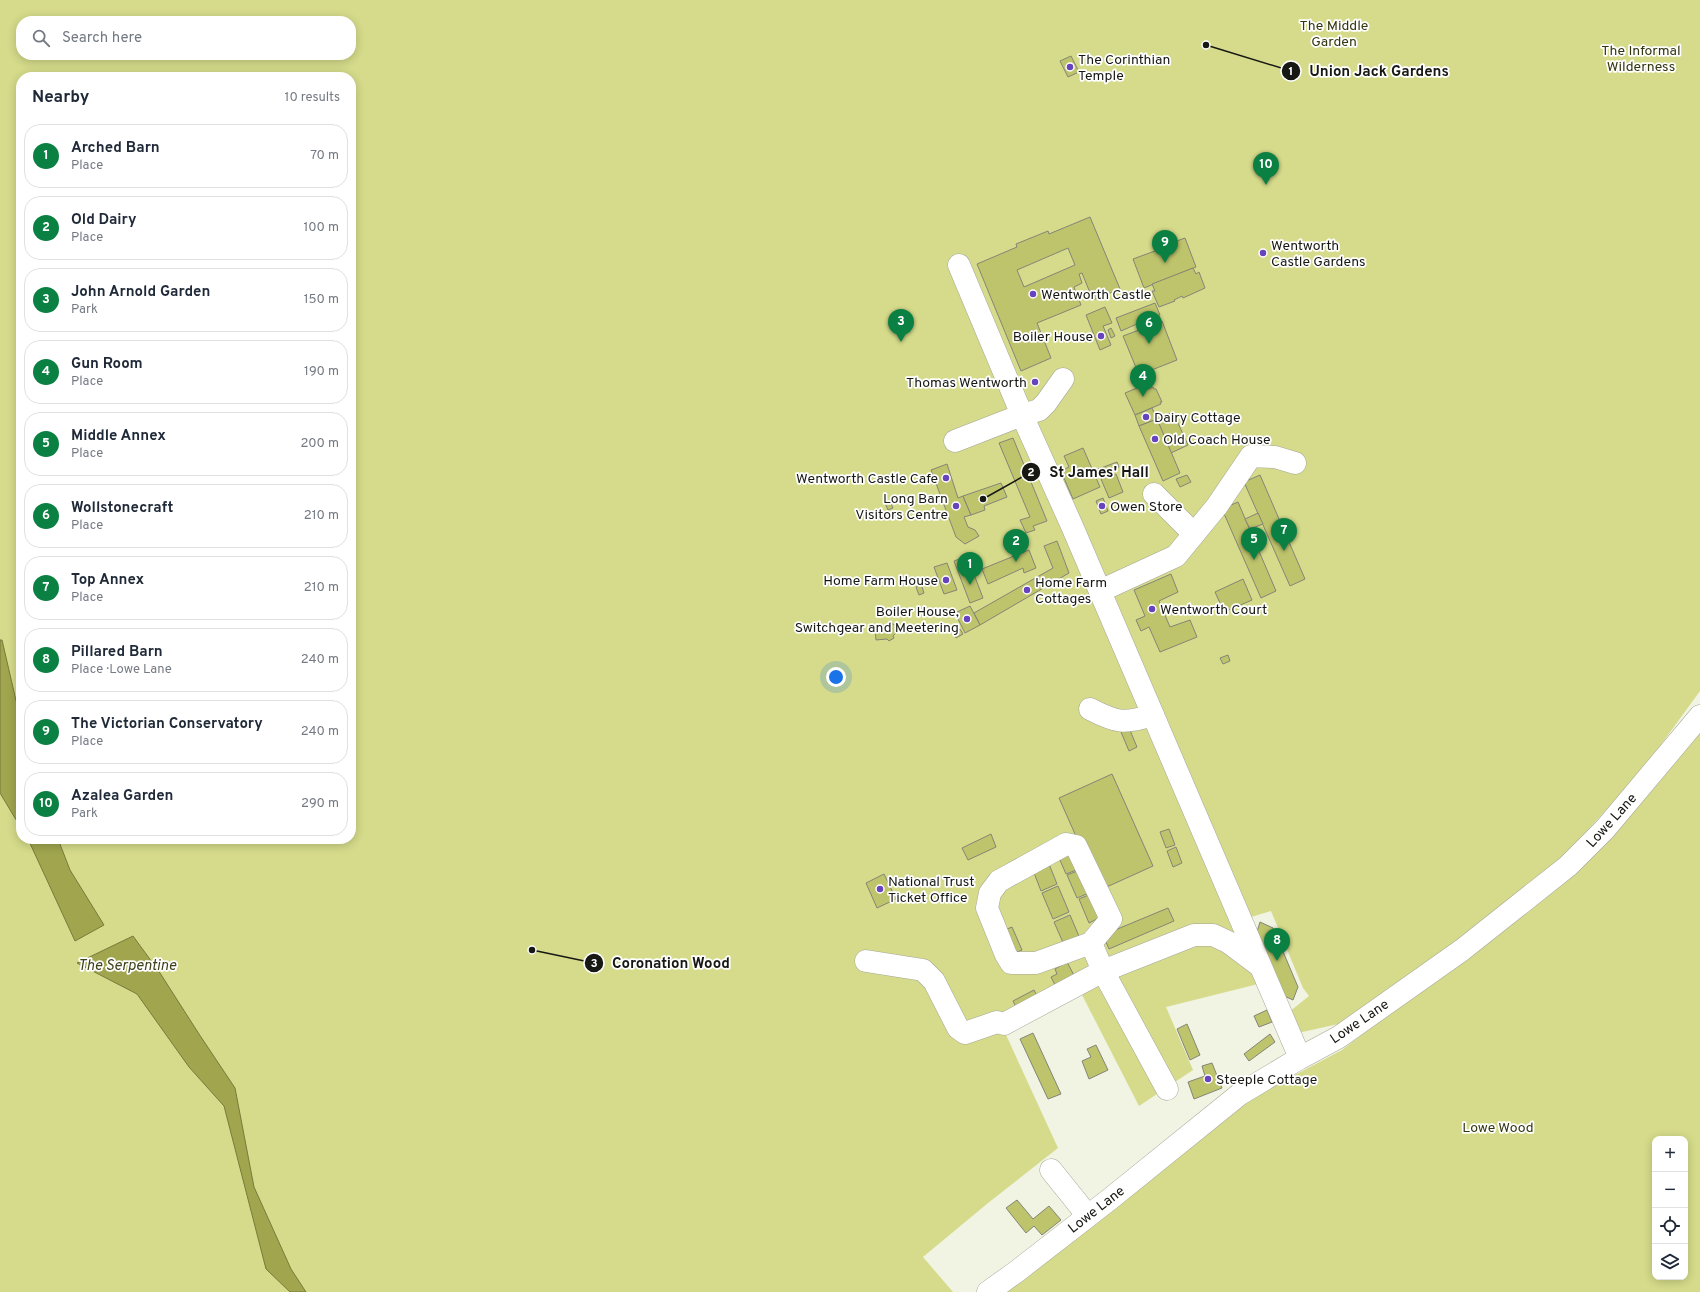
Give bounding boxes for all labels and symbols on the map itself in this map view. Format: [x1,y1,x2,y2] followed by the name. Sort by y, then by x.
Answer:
[1300,18,1368,51] park label: The Middle Garden
[1601,43,1681,76] park label: The Informal Wilderness
[1078,52,1170,85] place label: The Corinthian Temple
[1281,57,1457,84] callout: Union Jack Gardens
[1065,62,1075,72] marker: The Corinthian Temple
[1309,63,1449,82] text: Union Jack Gardens
[1289,64,1293,80] text: 1
[1253,152,1279,185] pin: 10
[1152,230,1178,263] pin: 9
[1271,238,1366,271] place label: Wentworth Castle Gardens
[1258,248,1268,258] marker: Wentworth Castle Gardens
[1041,287,1151,304] place label: Wentworth Castle
[1028,289,1038,299] marker: Wentworth Castle
[888,309,914,342] pin: 3
[1136,311,1162,344] pin: 6
[1013,329,1093,346] place label: Boiler House
[1096,331,1106,341] marker: Boiler House
[1130,364,1156,397] pin: 4
[906,375,1027,392] place label: Thomas Wentworth
[1030,377,1040,387] marker: Thomas Wentworth
[1154,410,1240,427] place label: Dairy Cottage
[1141,412,1151,422] marker: Dairy Cottage
[1163,432,1270,449] place label: Old Coach House
[1150,434,1160,444] marker: Old Coach House
[1021,458,1157,485] callout: St James' Hall
[1049,464,1149,483] text: St James' Hall
[1027,465,1035,481] text: 2
[796,471,938,488] place label: Wentworth Castle Cafe
[941,473,951,483] marker: Wentworth Castle Cafe
[855,491,948,524] place label: Long Barn Visitors Centre
[1110,499,1183,516] place label: Owen Store
[951,501,961,511] marker: Long Barn Visitors Centre
[1097,501,1107,511] marker: Owen Store
[1271,518,1297,551] pin: 7
[1241,527,1267,560] pin: 5
[1003,529,1029,562] pin: 2
[957,552,983,585] pin: 1
[823,573,938,590] place label: Home Farm House
[941,575,951,585] marker: Home Farm House
[1035,575,1107,608] place label: Home Farm Cottages
[1022,585,1032,595] marker: Home Farm Cottages
[1160,602,1267,619] place label: Wentworth Court
[795,604,959,637] place label: Boiler House, Switchgear and Meetering
[1147,604,1157,614] marker: Wentworth Court
[962,614,972,624] marker: Boiler House, Switchgear and Meetering
[826,667,846,687] your location
[1583,790,1641,852] street label: Lowe Lane
[888,874,975,907] place label: National Trust Ticket Office
[875,884,885,894] marker: National Trust Ticket Office
[1264,928,1290,961] pin: 8
[584,949,738,976] callout: Coronation Wood
[612,955,730,974] text: Coronation Wood
[590,956,598,972] text: 3
[78,957,176,976] water label: The Serpentine
[1327,996,1392,1048] street label: Lowe Lane
[1216,1072,1317,1089] place label: Steeple Cottage
[1203,1074,1213,1084] marker: Steeple Cottage
[1462,1120,1534,1137] park label: Lowe Wood
[1065,1183,1129,1238] street label: Lowe Lane

